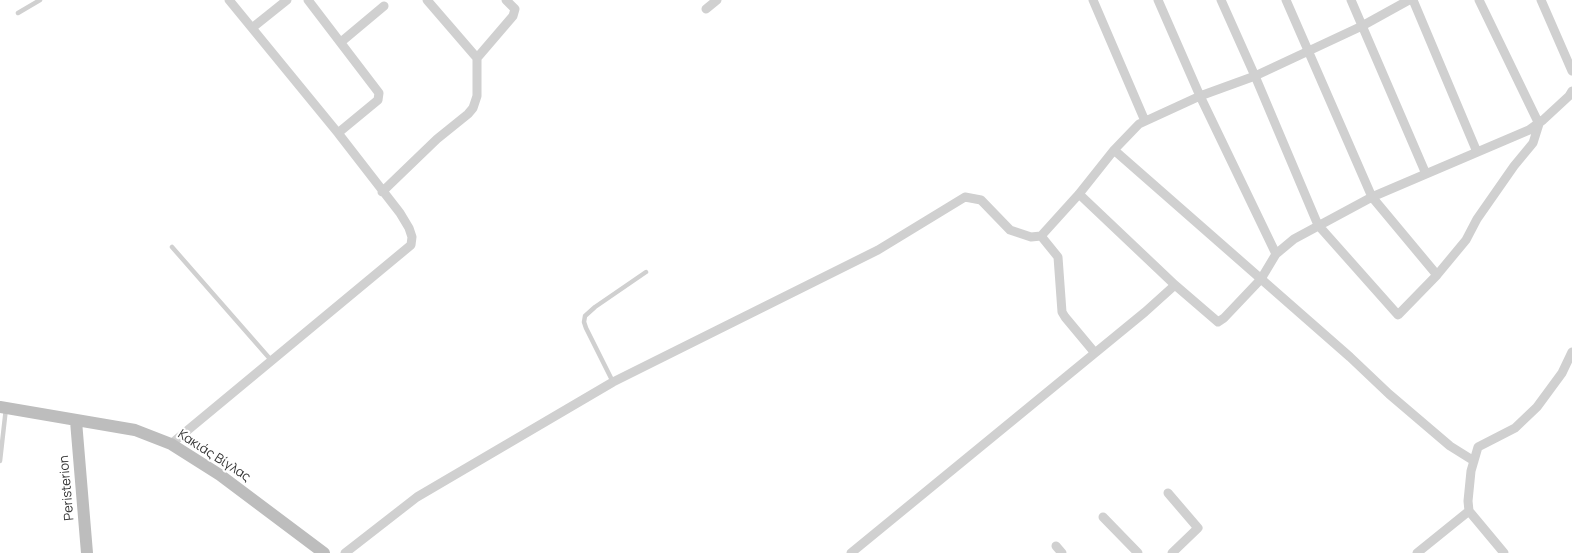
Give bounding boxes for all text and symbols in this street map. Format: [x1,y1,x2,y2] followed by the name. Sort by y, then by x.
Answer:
[175,427,253,485] street label: Κακιάς Βίγλας
[56,455,78,521] street label: Peristerion

